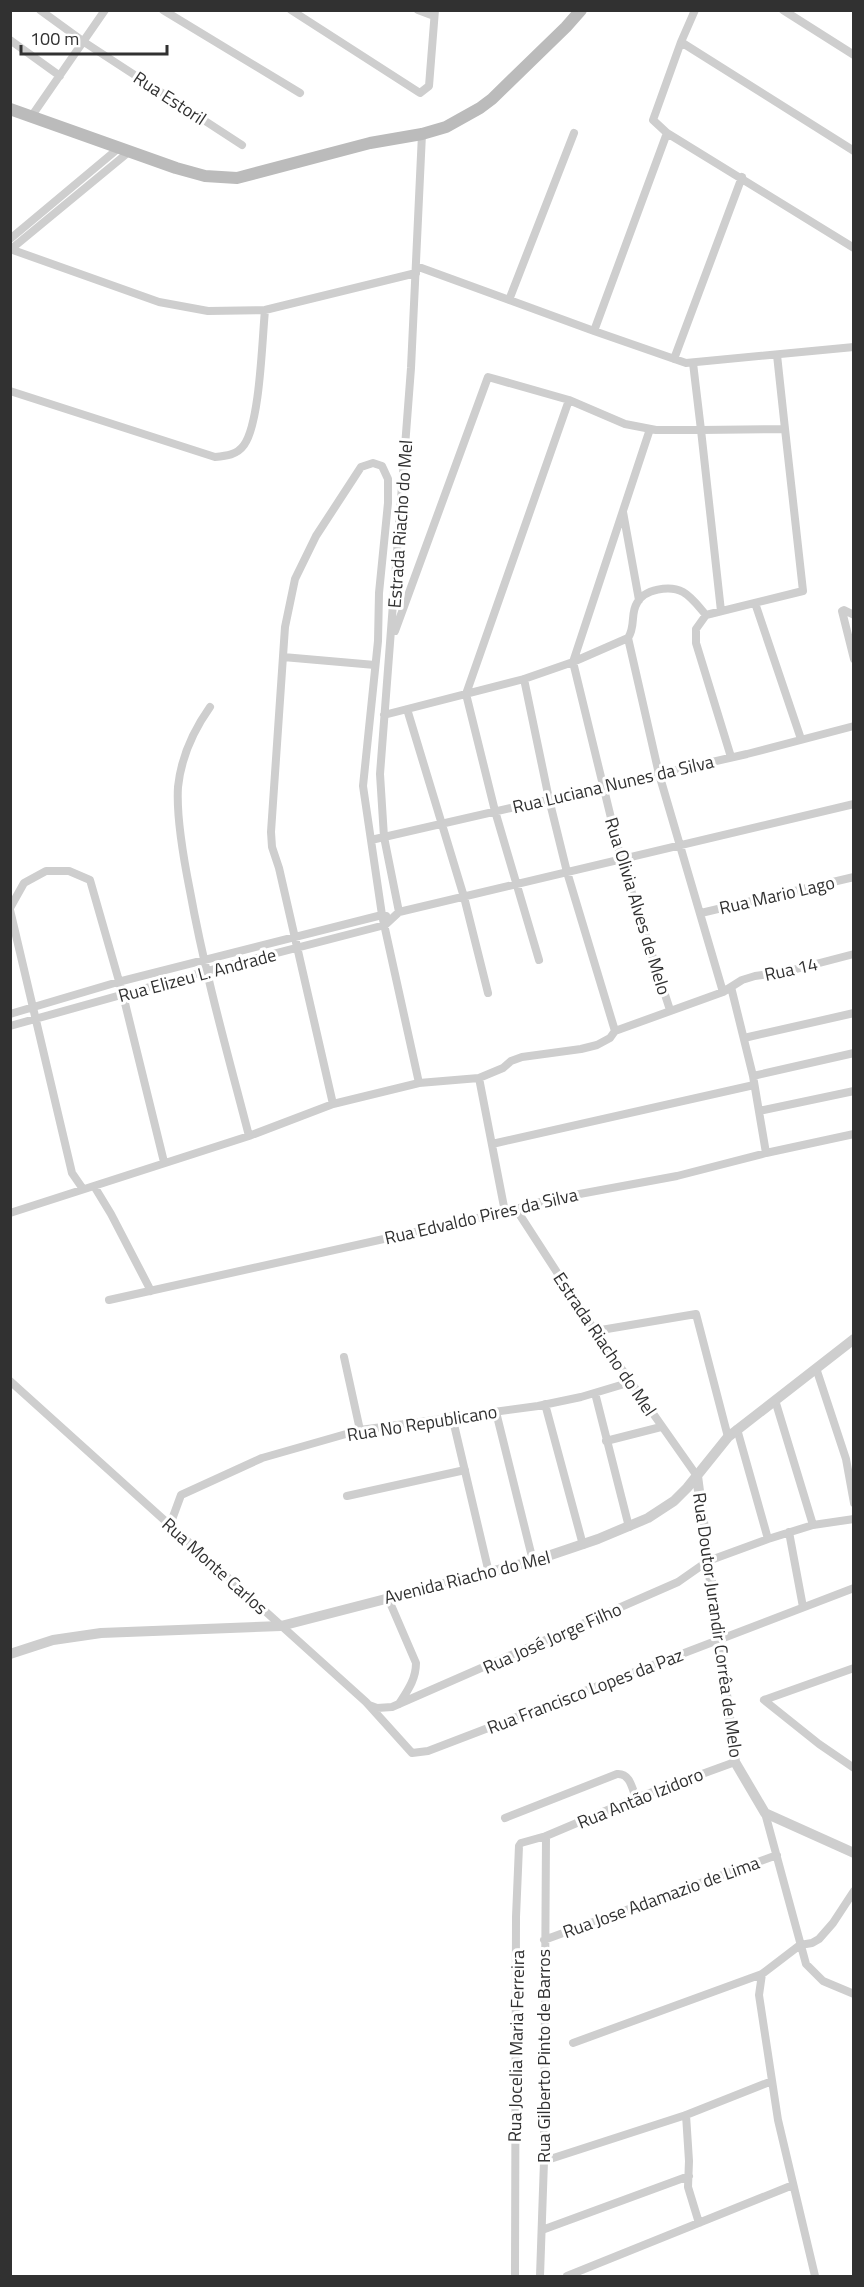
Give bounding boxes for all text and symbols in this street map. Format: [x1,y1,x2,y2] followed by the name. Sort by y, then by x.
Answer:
[21,18,166,56] scale bar
[30,25,79,52] text: 100 m
[128,64,212,132] street label: Rua Estoril
[381,439,419,609] street label: Estrada Riacho do Mel
[510,748,716,820] street label: Rua Luciana Nunes da Silva
[598,814,678,998] street label: Rua Olivia Alves de Melo
[717,869,837,921] street label: Rua Mario Lago
[115,941,279,1009] street label: Rua Elizeu L. Andrade
[762,950,820,988] street label: Rua 14
[382,1181,580,1251] street label: Rua Edvaldo Pires da Silva
[547,1267,663,1421] street label: Estrada Riacho do Mel
[345,1398,499,1448] street label: Rua No Republicano
[686,1491,750,1759] street label: Rua Doutor Jurandir Corrêa de Melo
[156,1511,274,1621] street label: Rua Monte Carlos
[381,1543,553,1611] street label: Avenida Riacho do Mel
[478,1595,626,1681] street label: Rua José Jorge Filho
[483,1641,687,1741] street label: Rua Francisco Lopes da Paz
[573,1760,707,1836] street label: Rua Antão Izidoro
[559,1849,763,1945] street label: Rua Jose Adamazio de Lima
[530,1949,557,2163] street label: Rua Gilberto Pinto de Barros
[501,1950,531,2142] street label: Rua Jocelia Maria Ferreira

